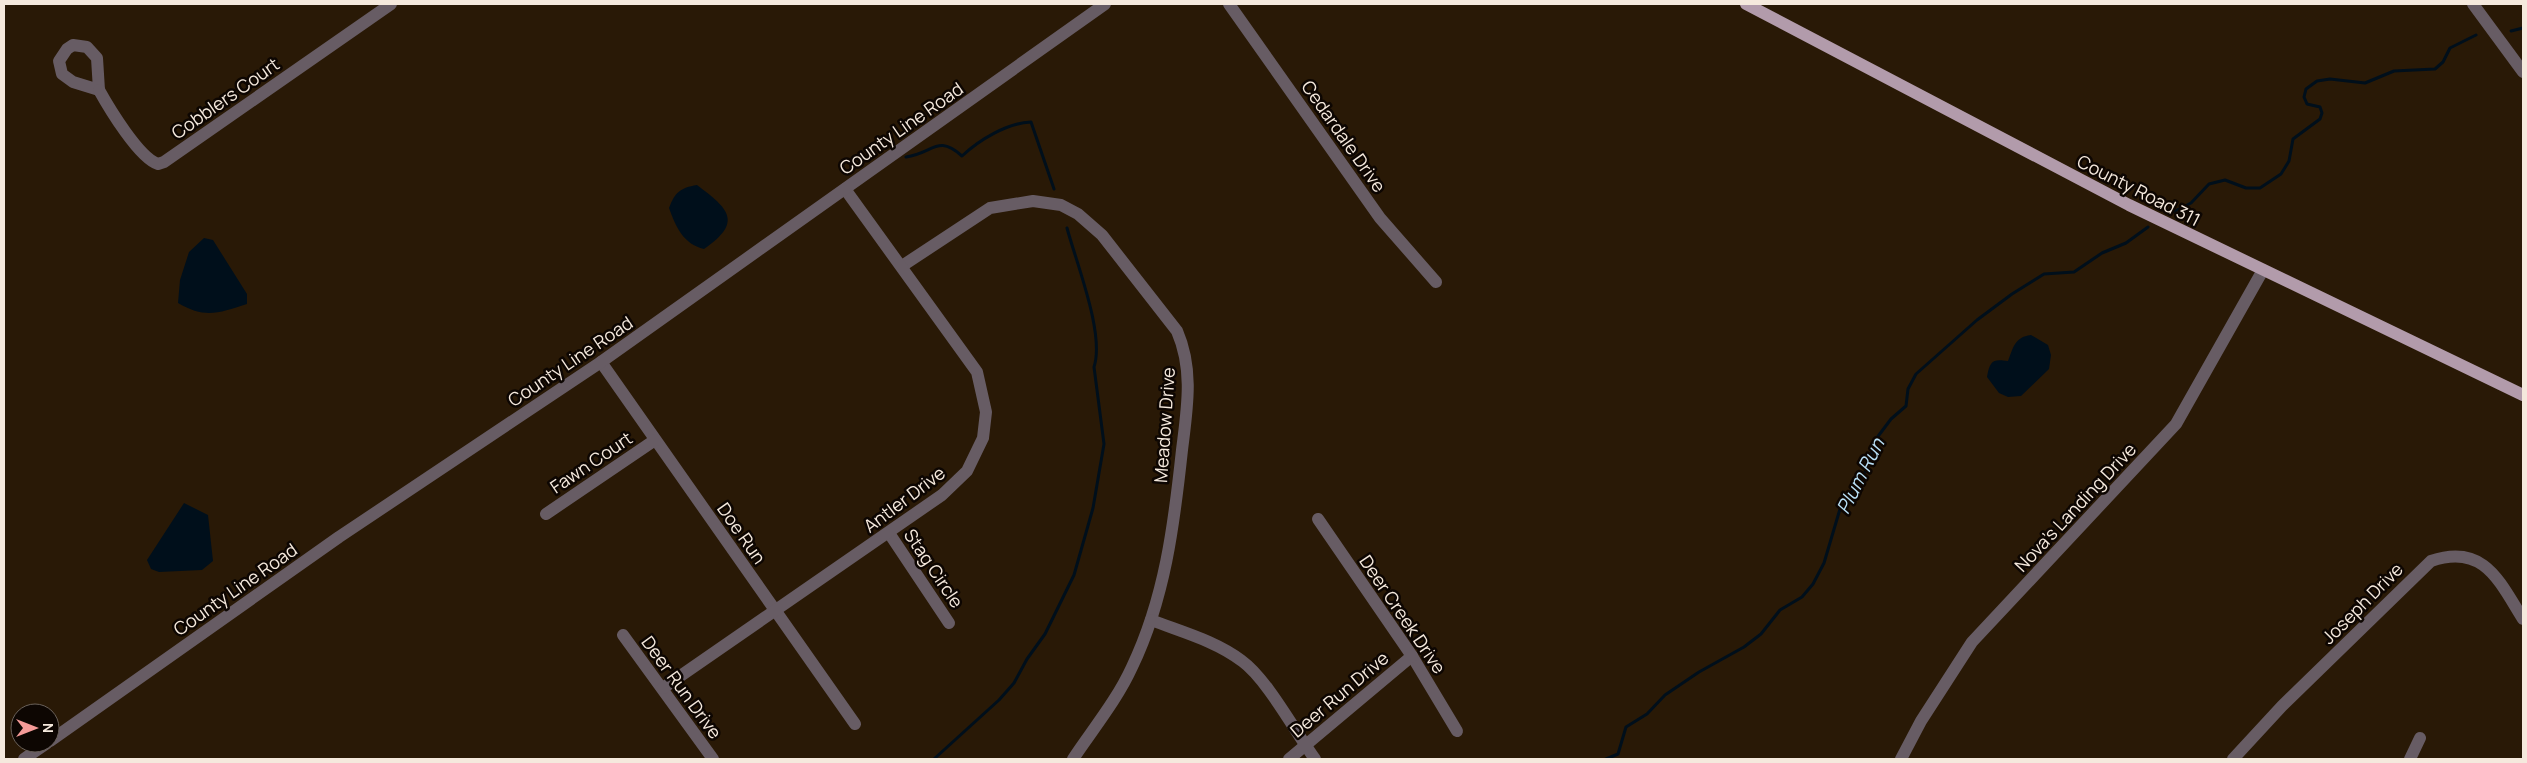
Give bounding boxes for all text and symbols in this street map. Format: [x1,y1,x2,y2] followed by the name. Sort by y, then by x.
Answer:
[166,52,284,144] street label: Cobblers Court
[1296,75,1392,197] street label: Cedardale Drive
[834,76,968,180] street label: County Line Road
[2073,149,2205,231] street label: County Road 311
[503,310,637,412] street label: County Line Road
[1148,366,1180,484] street label: Meadow Drive
[545,426,637,498] street label: Fawn Court
[1830,433,1890,518] water label: Plum Run
[2009,437,2141,577] street label: Nova's Landing Drive
[858,460,950,538] street label: Antler Drive
[712,498,772,568] street label: Doe Run
[899,524,969,612] street label: Stag Circle
[168,537,302,641] street label: County Line Road
[1354,550,1452,678] street label: Deer Creek Drive
[2316,557,2408,649] street label: Joseph Drive
[637,631,727,743] street label: Deer Run Drive
[1285,646,1393,742] street label: Deer Run Drive
[10,703,60,753] north arrow
[39,723,58,733] text: N

